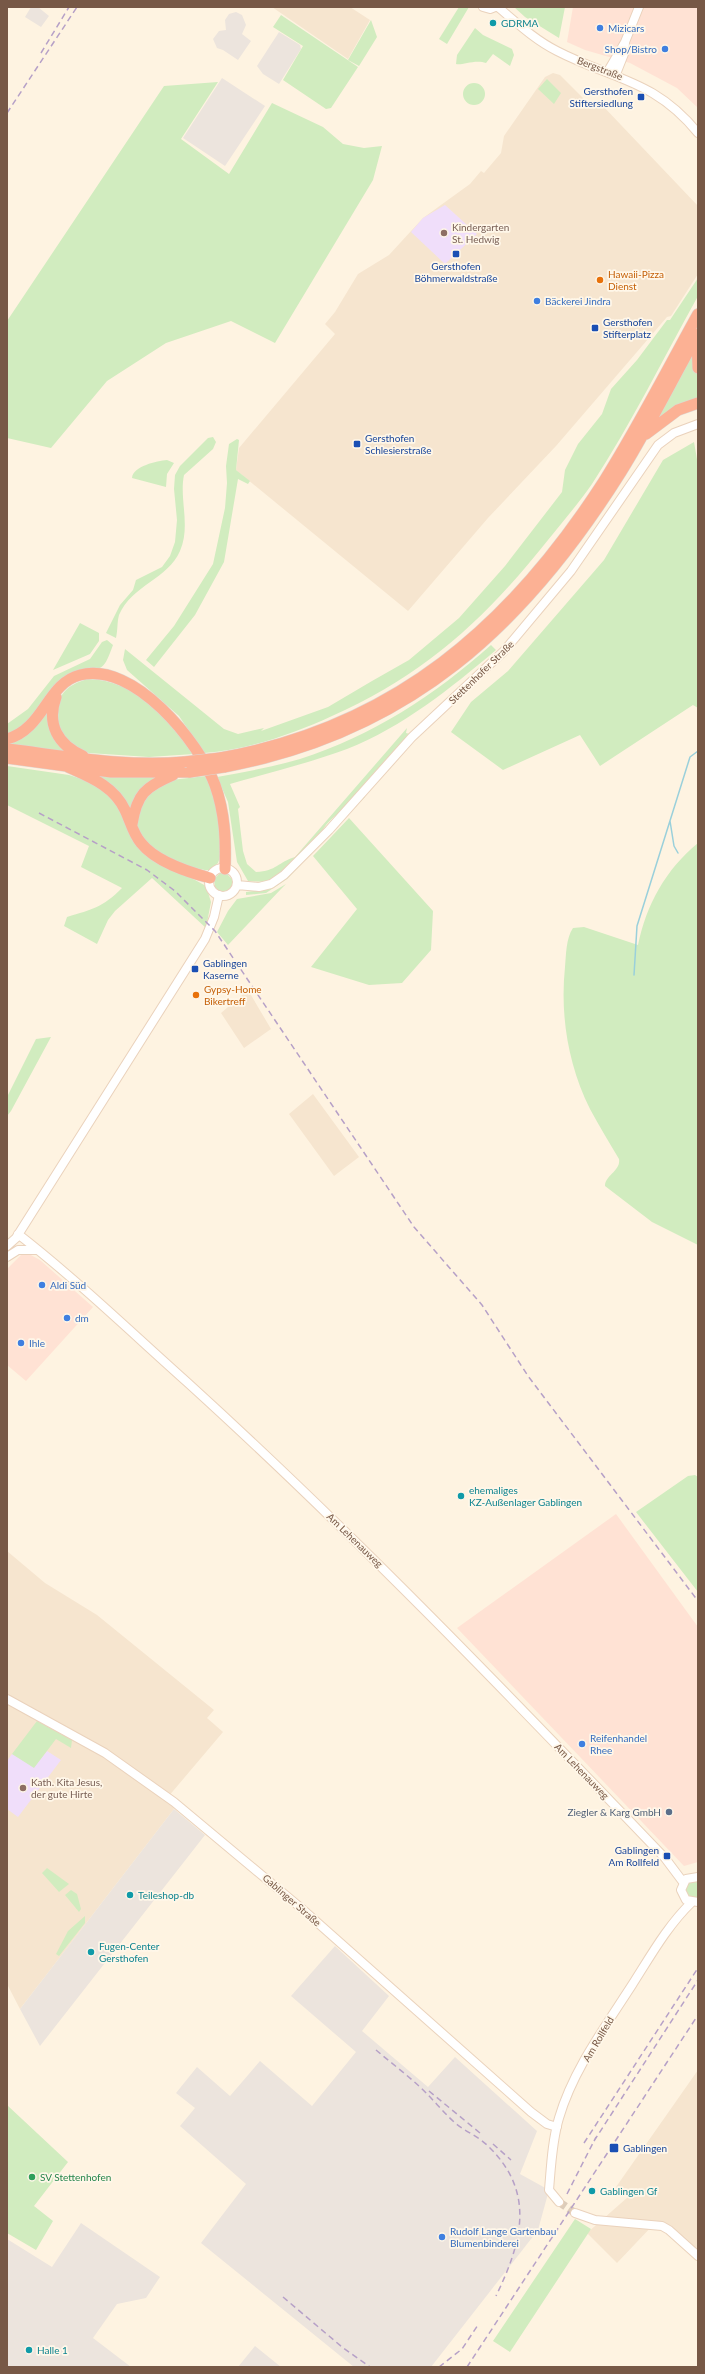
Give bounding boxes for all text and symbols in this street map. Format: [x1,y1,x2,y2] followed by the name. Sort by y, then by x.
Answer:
[501,17,538,29] place label: GDRMA
[488,18,498,28] marker: GDRMA
[608,22,644,34] place label: Mizicars
[595,23,605,33] marker: Mizicars
[605,43,657,55] place label: Shop/Bistro
[660,44,670,54] marker: Shop/Bistro
[575,54,625,82] street label: Bergstraße
[570,85,633,109] place label: Gersthofen Stiftersiedlung
[636,92,646,102] marker: Gersthofen Stiftersiedlung
[452,221,509,245] place label: Kindergarten St. Hedwig
[439,228,449,238] marker: Kindergarten St. Hedwig
[451,249,461,259] marker: Gersthofen Böhmerwaldstraße
[414,260,498,284] place label: Gersthofen Böhmerwaldstraße
[608,268,664,292] place label: Hawaii-Pizza Dienst
[595,275,605,285] marker: Hawaii-Pizza Dienst
[545,295,611,307] place label: Bäckerei Jindra
[532,296,542,306] marker: Bäckerei Jindra
[603,316,652,340] place label: Gersthofen Stifterplatz
[590,323,600,333] marker: Gersthofen Stifterplatz
[365,432,432,456] place label: Gersthofen Schlesierstraße
[352,439,362,449] marker: Gersthofen Schlesierstraße
[446,638,516,706] street label: Stettenhofer Straße
[203,957,247,981] place label: Gablingen Kaserne
[190,964,200,974] marker: Gablingen Kaserne
[204,983,262,1007] place label: Gypsy-Home Bikertreff
[191,990,201,1000] marker: Gypsy-Home Bikertreff
[50,1279,86,1291] place label: Aldi Süd
[37,1280,47,1290] marker: Aldi Süd
[75,1312,89,1324] place label: dm
[62,1313,72,1323] marker: dm
[29,1337,45,1349] place label: Ihle
[16,1338,26,1348] marker: Ihle
[469,1484,582,1508] place label: ehemaliges KZ-Außenlager Gablingen
[456,1491,466,1501] marker: ehemaliges KZ-Außenlager Gablingen
[325,1510,385,1570] street label: Am Lehenauweg
[590,1732,647,1756] place label: Reifenhandel Rhee
[577,1739,587,1749] marker: Reifenhandel Rhee
[552,1741,612,1801] street label: Am Lehenauweg
[31,1776,102,1800] place label: Kath. Kita Jesus, der gute Hirte
[18,1783,28,1793] marker: Kath. Kita Jesus, der gute Hirte
[567,1806,661,1818] place label: Ziegler & Karg GmbH
[664,1807,674,1817] marker: Ziegler & Karg GmbH
[609,1844,659,1868] place label: Gablingen Am Rollfeld
[662,1851,672,1861] marker: Gablingen Am Rollfeld
[261,1872,323,1928] street label: Gablinger Straße
[138,1889,195,1901] place label: Teileshop-db
[125,1890,135,1900] marker: Teileshop-db
[99,1940,160,1964] place label: Fugen-Center Gersthofen
[86,1947,96,1957] marker: Fugen-Center Gersthofen
[580,2014,616,2064] street label: Am Rollfeld
[608,2142,620,2154] marker: Gablingen
[623,2142,667,2154] place label: Gablingen
[40,2171,111,2183] place label: SV Stettenhofen
[27,2172,37,2182] marker: SV Stettenhofen
[600,2185,658,2197] place label: Gablingen Gf
[587,2186,597,2196] marker: Gablingen Gf
[450,2225,556,2249] place label: Rudolf Lange Gartenbau Blumenbinderei
[437,2232,447,2242] marker: Rudolf Lange Gartenbau Blumenbinderei
[37,2344,68,2356] place label: Halle 1
[24,2345,34,2355] marker: Halle 1

